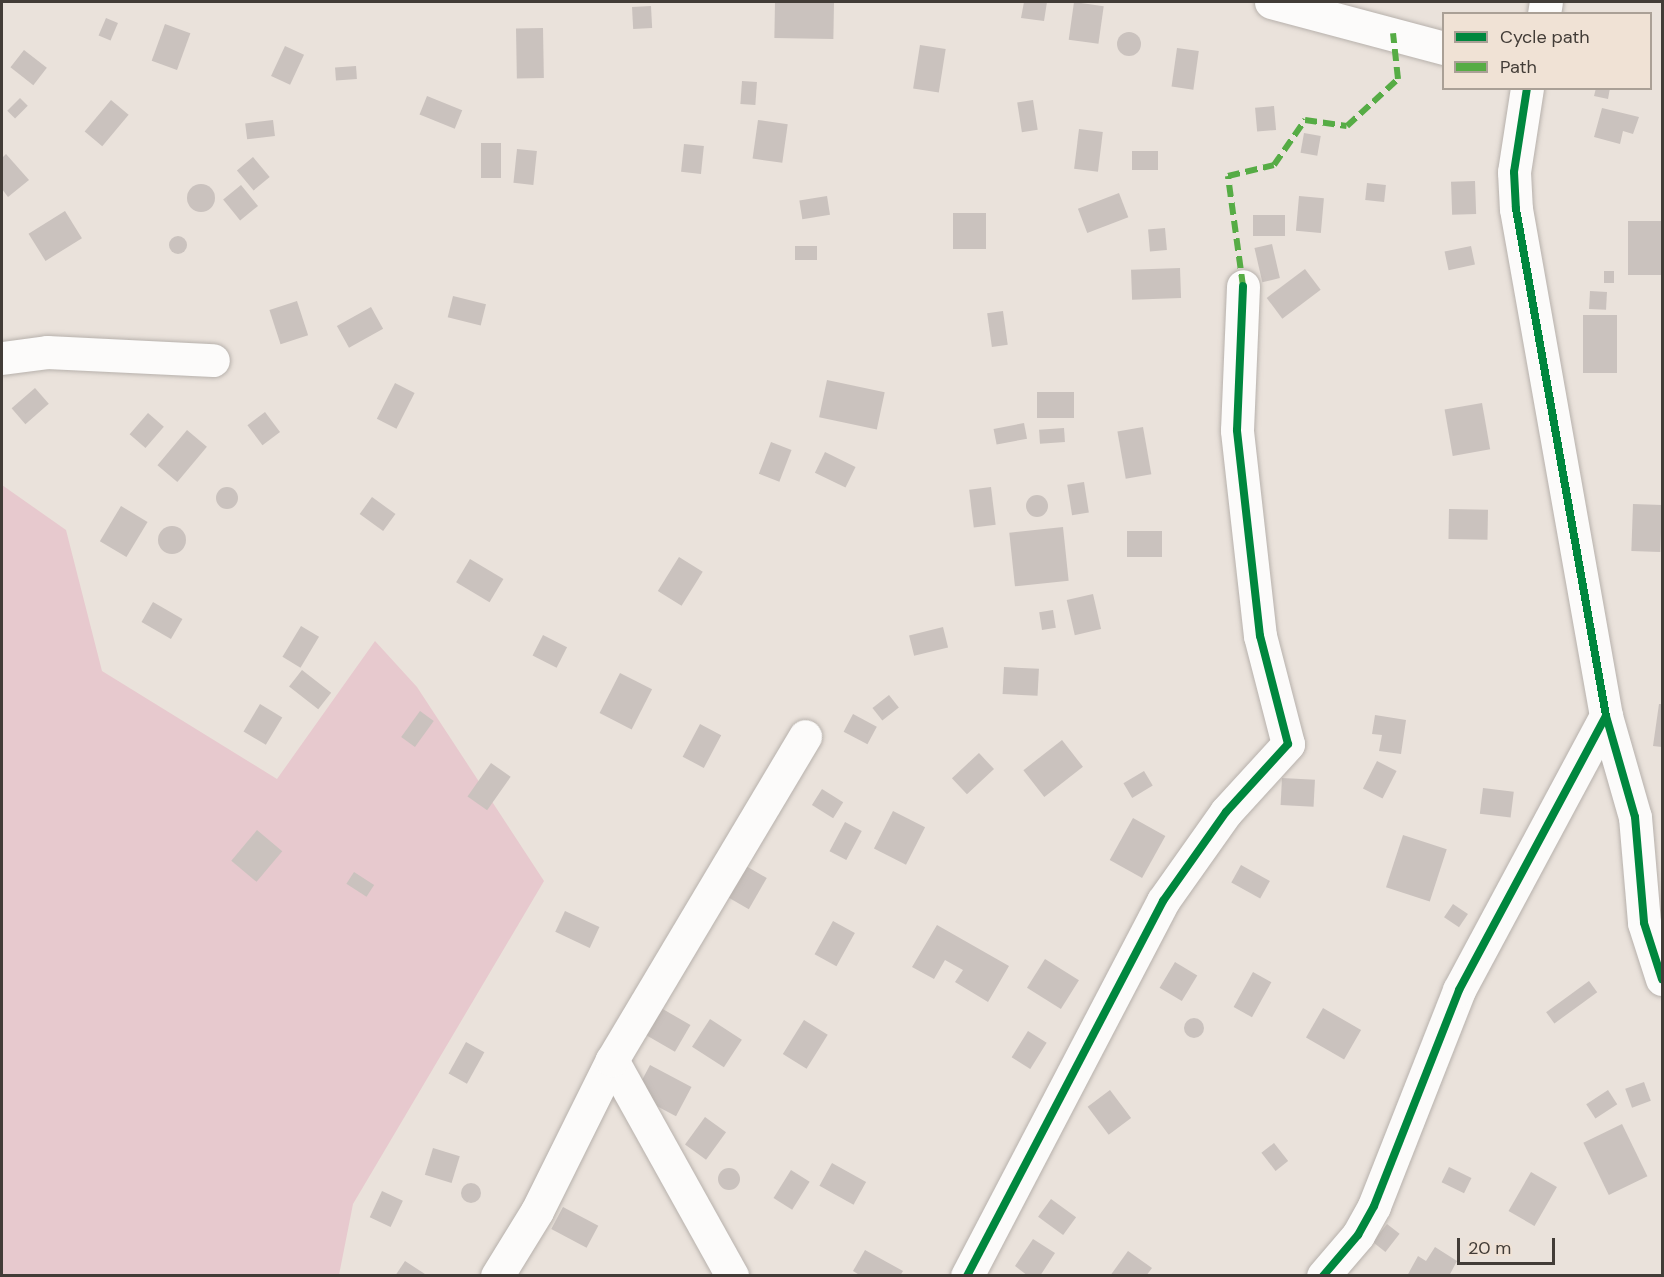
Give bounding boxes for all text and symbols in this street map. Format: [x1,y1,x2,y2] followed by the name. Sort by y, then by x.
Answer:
[1442,12,1652,90] legend
[1500,25,1590,49] text: Cycle path
[1500,55,1537,79] text: Path
[1460,1226,1558,1264] scale bar
[1468,1236,1511,1260] text: 20 m

